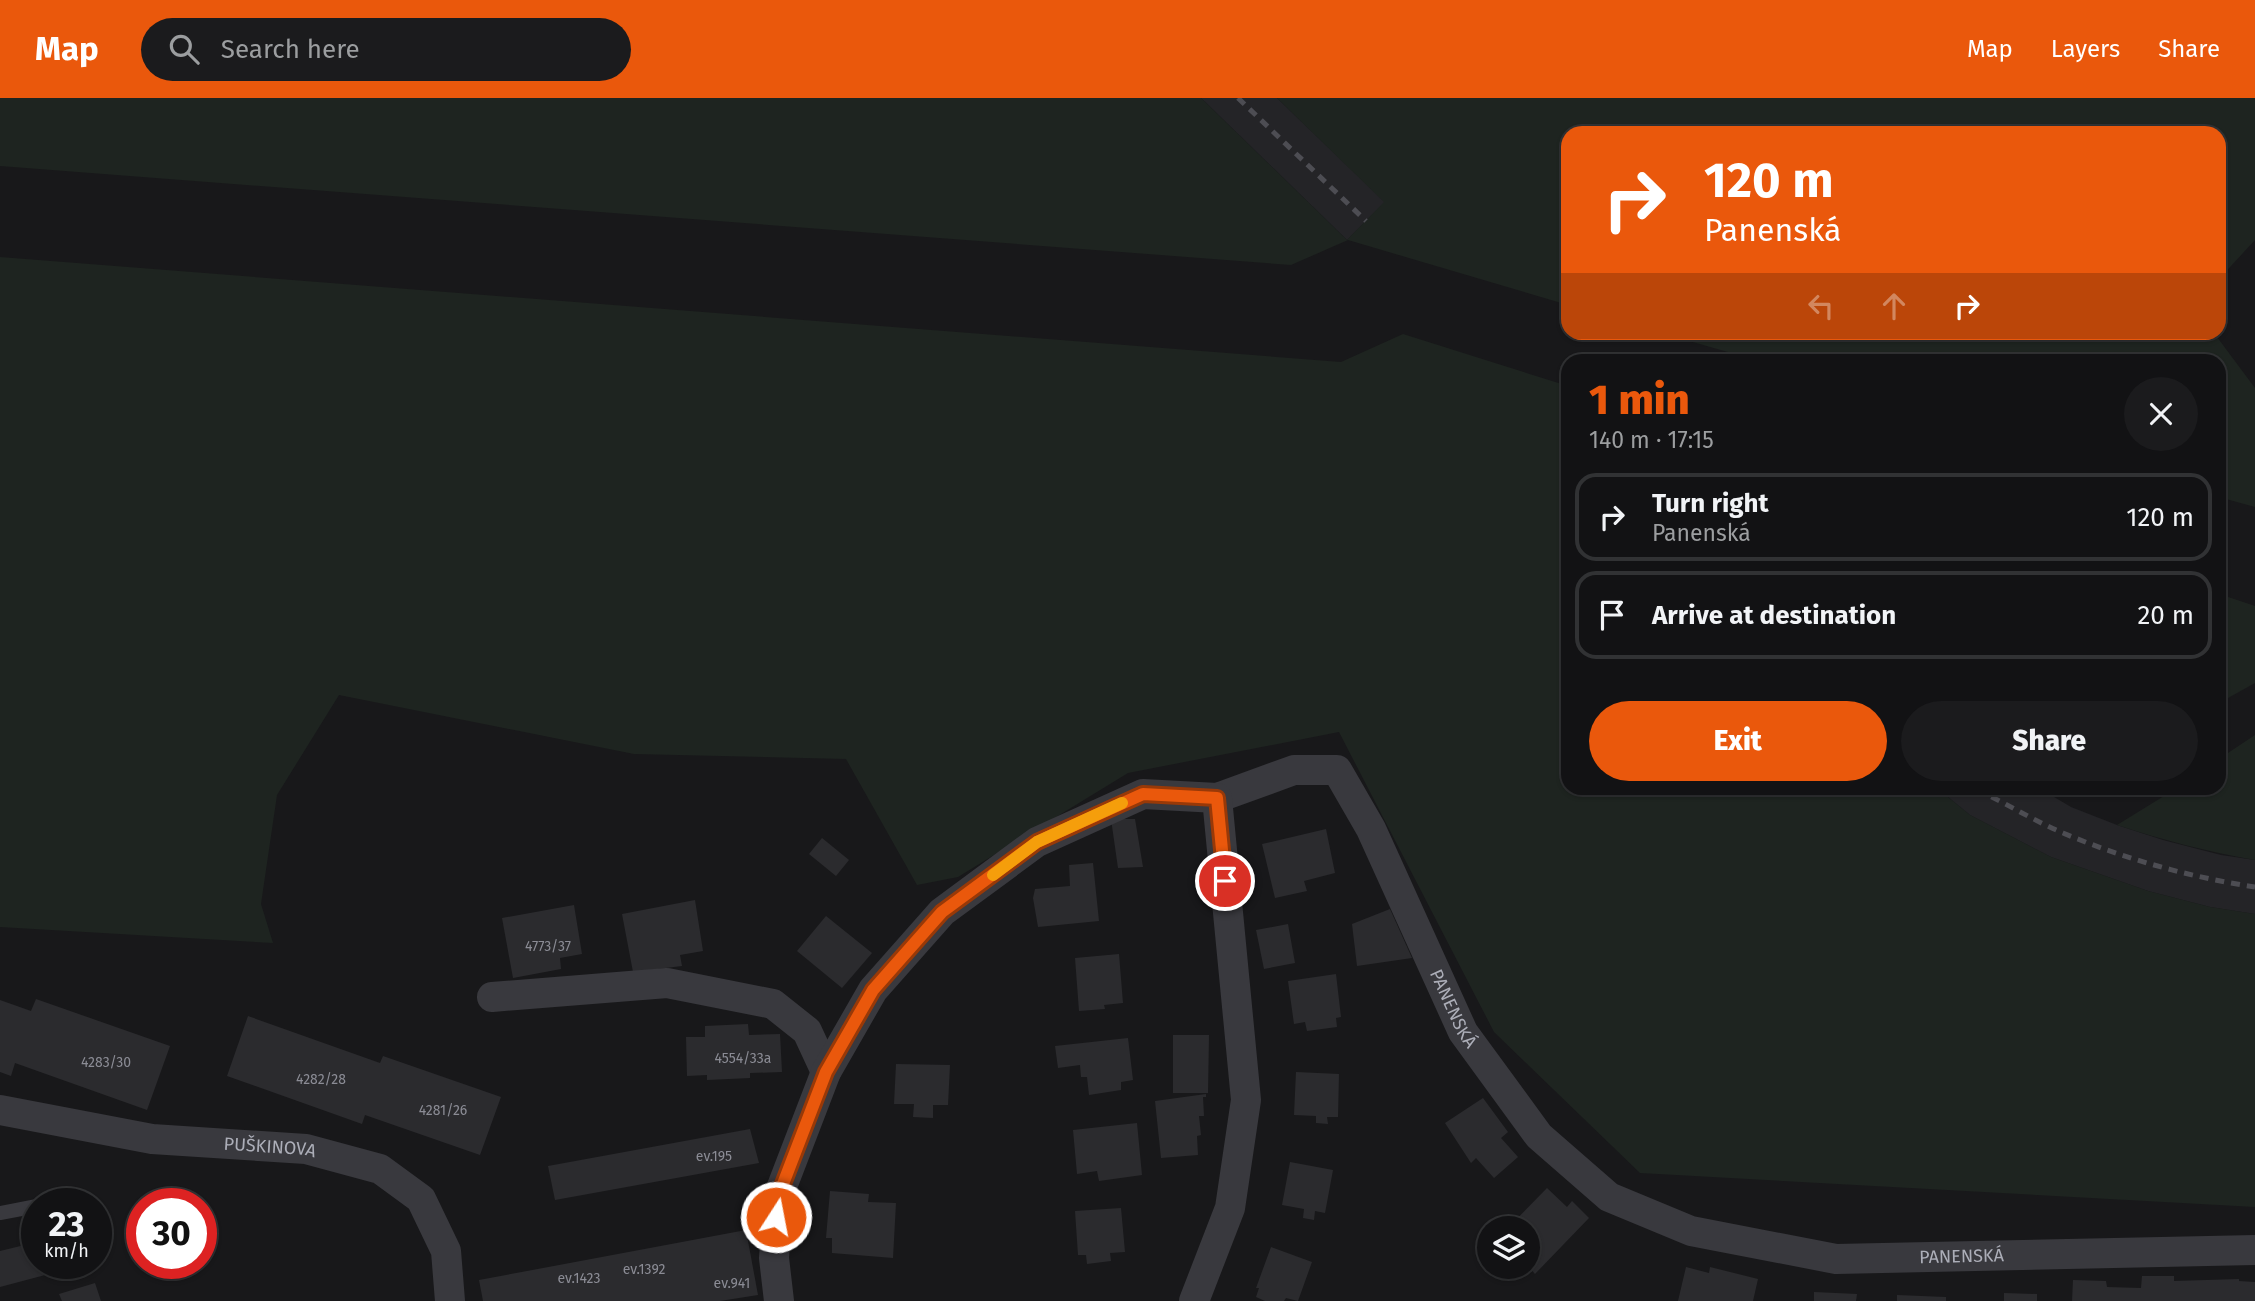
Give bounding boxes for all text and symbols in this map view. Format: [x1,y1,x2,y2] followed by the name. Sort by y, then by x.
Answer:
[141,18,631,81] search box
[35,29,99,69] text: Map
[165,30,203,68] icon: search
[221,34,360,65] text: Search here
[1967,35,2013,63] text: Map
[2051,35,2120,63] text: Layers
[2158,35,2220,63] text: Share
[1704,151,1834,210] text: 120 m
[1589,154,1680,245] icon: right
[1704,211,1841,249] text: Panenská
[1802,287,1840,325] icon: left
[1875,287,1913,325] icon: ahead
[1948,287,1986,325] icon: right
[1589,375,1690,425] text: 1 min
[2124,377,2198,451] button: close
[1589,426,1714,454] text: 140 m · 17:15
[1652,488,1769,519] text: Turn right
[1593,498,1631,536] icon: right
[2126,502,2194,533] text: 120 m
[1652,519,1751,547] text: Panenská
[1593,596,1631,634] icon: arrive
[1652,600,1896,631] text: Arrive at destination
[2137,600,2194,631] text: 20 m
[1589,701,1887,781] button: Exit
[1901,701,2198,781] button: Share
[1195,851,1255,911] pin
[1206,862,1244,900] icon: arrive
[525,938,571,955] house number: 4773/37
[1425,966,1483,1053] street label: PANENSKÁ
[715,1050,771,1067] house number: 4554/33a
[81,1054,131,1071] house number: 4283/30
[296,1071,346,1088] house number: 4282/28
[419,1102,467,1119] house number: 4281/26
[223,1133,319,1162] street label: PUŠKINOVA
[696,1148,732,1165] house number: ev.195
[739,1180,813,1254] position arrow
[126,1188,217,1279] speed limit sign: 30
[48,1203,85,1245] text: 23
[1477,1216,1540,1279] map controls
[1477,1216,1540,1279] button: layers
[44,1240,89,1262] text: km/h
[1919,1243,2005,1268] street label: PANENSKÁ
[623,1261,665,1278] house number: ev.1392
[558,1270,600,1287] house number: ev.1423
[714,1275,750,1292] house number: ev.941

